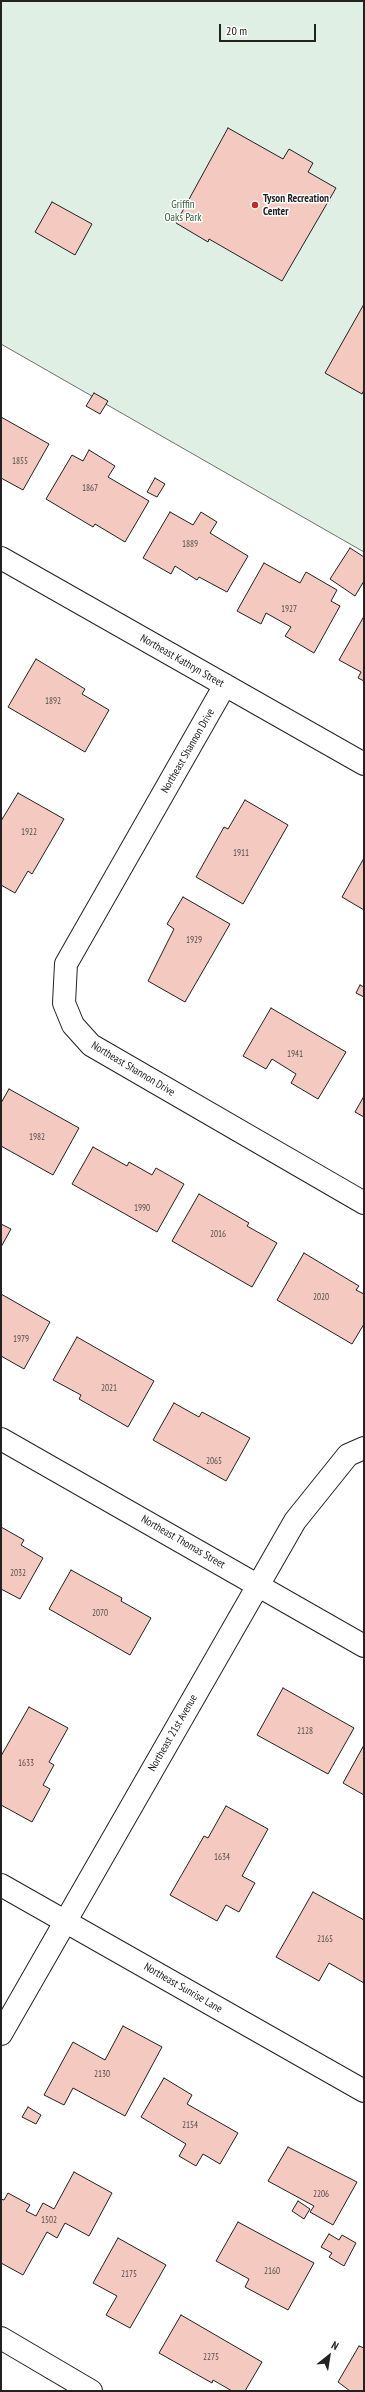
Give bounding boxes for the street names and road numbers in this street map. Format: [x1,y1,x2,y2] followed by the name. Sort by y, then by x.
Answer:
[138,632,226,690] street label: Northeast Kathryn Street
[158,706,218,796] street label: Northeast Shannon Drive
[89,1039,177,1099] street label: Northeast Shannon Drive
[139,1513,227,1571] street label: Northeast Thomas Street
[146,1692,200,1774] street label: Northeast 21st Avenue
[141,1960,225,2016] street label: Northeast Sunrise Lane

